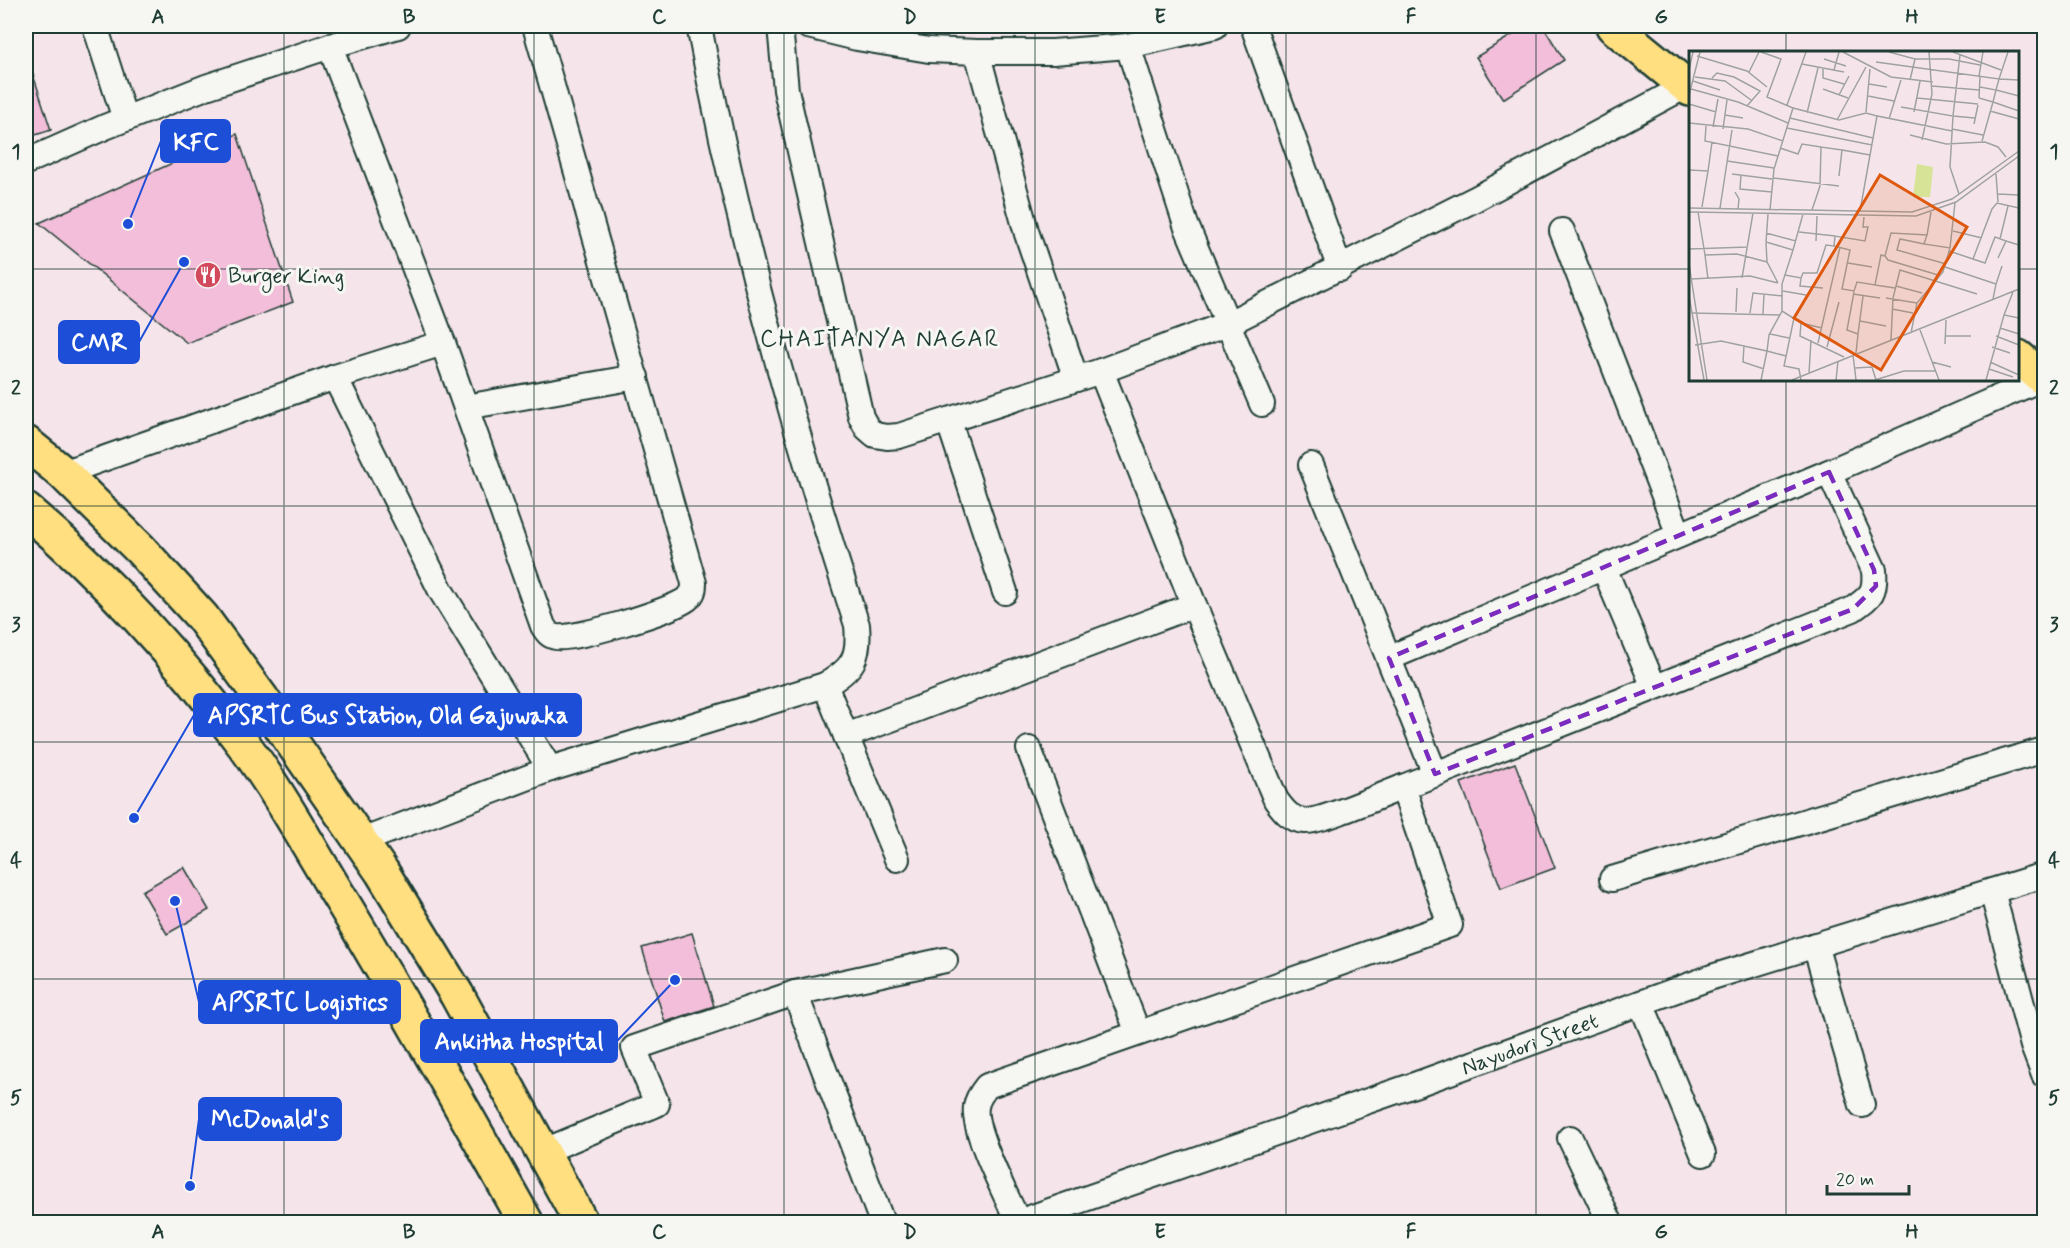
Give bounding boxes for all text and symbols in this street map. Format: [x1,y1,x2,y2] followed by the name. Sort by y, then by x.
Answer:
[151,4,165,31] text: A
[403,4,416,31] text: B
[652,4,667,31] text: C
[903,4,917,31] text: D
[1154,4,1166,31] text: E
[1406,4,1417,31] text: F
[1654,4,1668,31] text: G
[1905,4,1919,31] text: H
[1689,51,2019,381] inset map
[161,120,230,162] callout: KFC
[173,128,219,159] text: KFC
[12,139,20,166] text: 1
[2050,139,2058,166] text: 1
[193,260,223,290] restaurant icon: Burger King
[228,263,344,294] place label: Burger King
[59,321,139,363] callout: CMR
[760,324,1000,355] district label: CHAITANYA NAGAR
[71,328,127,359] text: CMR
[11,375,21,402] text: 2
[2049,375,2059,402] text: 2
[11,612,21,639] text: 3
[2049,612,2059,639] text: 3
[194,694,581,736] callout: APSRTC Bus Station, Old Gajuwaka
[208,701,568,732] text: APSRTC Bus Station, Old Gajuwaka
[10,848,22,875] text: 4
[2048,848,2060,875] text: 4
[199,981,400,1023] callout: APSRTC Logistics
[212,988,388,1020] text: APSRTC Logistics
[1458,1007,1603,1083] street label: Nayudori Street
[421,1020,617,1062] callout: Ankitha Hospital
[435,1027,604,1058] text: Ankitha Hospital
[10,1085,22,1112] text: 5
[2048,1085,2060,1112] text: 5
[199,1098,341,1140] callout: McDonald's
[211,1105,329,1136] text: McDonald's
[1827,1158,1910,1196] scale bar
[1836,1168,1874,1192] text: 20 m
[151,1219,165,1246] text: A
[403,1219,416,1246] text: B
[652,1219,667,1246] text: C
[903,1219,917,1246] text: D
[1154,1219,1166,1246] text: E
[1406,1219,1417,1246] text: F
[1654,1219,1668,1246] text: G
[1905,1219,1919,1246] text: H

